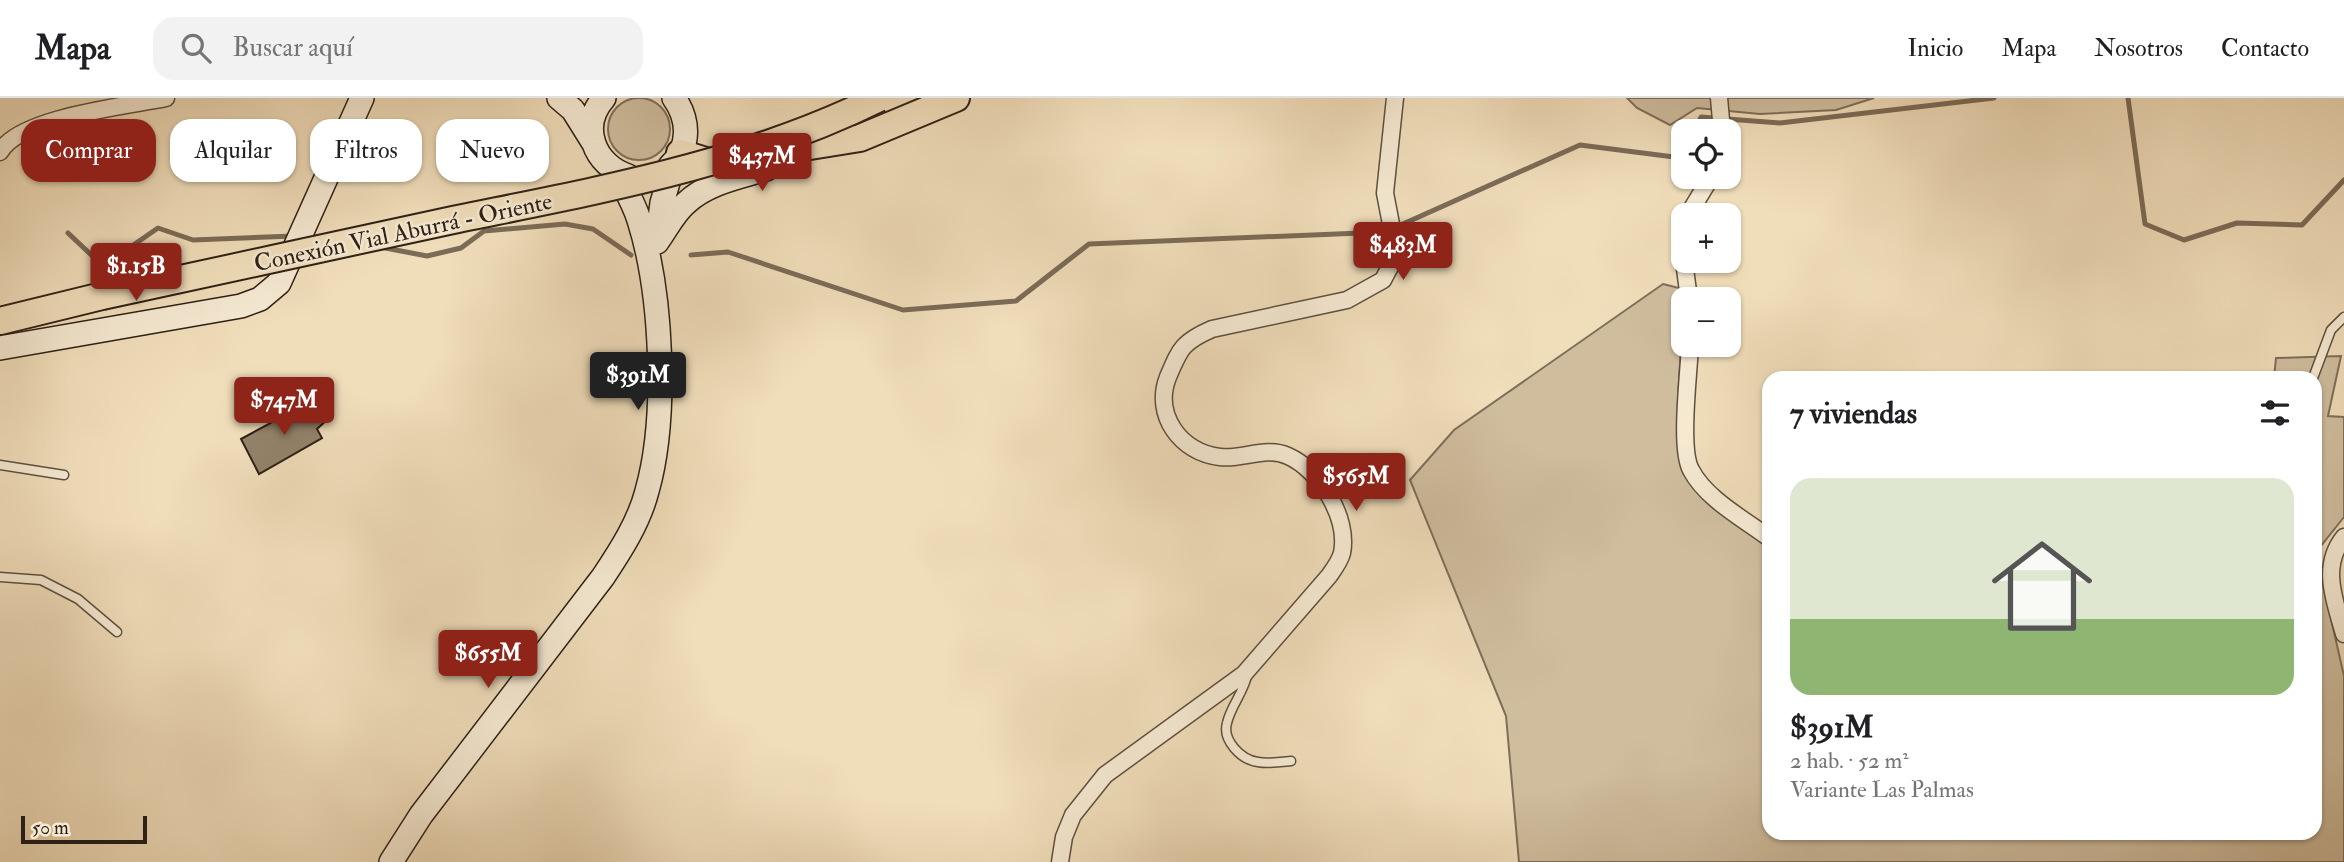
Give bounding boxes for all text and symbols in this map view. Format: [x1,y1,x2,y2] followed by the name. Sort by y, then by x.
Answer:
[153,17,643,80] search box
[35,28,111,69] text: Mapa
[177,29,215,67] icon: search
[233,32,353,64] text: Buscar aquí
[1908,33,1963,64] text: Inicio
[2001,33,2056,64] text: Mapa
[2094,33,2183,64] text: Nosotros
[2221,33,2309,64] text: Contacto
[21,119,156,182] chip: Comprar
[170,119,296,182] chip: Alquilar
[310,119,422,182] chip: Filtros
[436,119,549,182] chip: Nuevo
[1671,119,1741,357] map controls
[1671,119,1741,189] button: locate
[713,134,811,193] pin: $437M
[728,141,796,170] text: $437M
[251,186,555,279] street label: Conexión Vial Aburrá - Oriente
[1671,203,1741,273] button: +
[1354,222,1452,282] pin: $483M
[1369,230,1437,259] text: $483M
[79,244,193,303] pin: $1.15B
[106,251,166,280] text: $1.15B
[1671,287,1741,357] button: −
[589,352,687,412] pin: $391M
[606,360,670,389] text: $391M
[235,378,333,437] pin: $747M
[250,385,318,414] text: $747M
[2256,394,2294,432] icon: filters
[1790,395,1917,432] text: 7 viviendas
[1307,454,1405,513] pin: $565M
[1322,461,1390,490] text: $565M
[1979,523,2105,649] icon: home
[439,630,537,690] pin: $655M
[454,638,522,667] text: $655M
[1790,709,1874,746] text: $391M
[1790,746,1909,775] text: 2 hab. · 52 m²
[1790,775,1974,804] text: Variante Las Palmas
[21,813,147,845] scale bar
[32,816,69,840] text: 50 m

